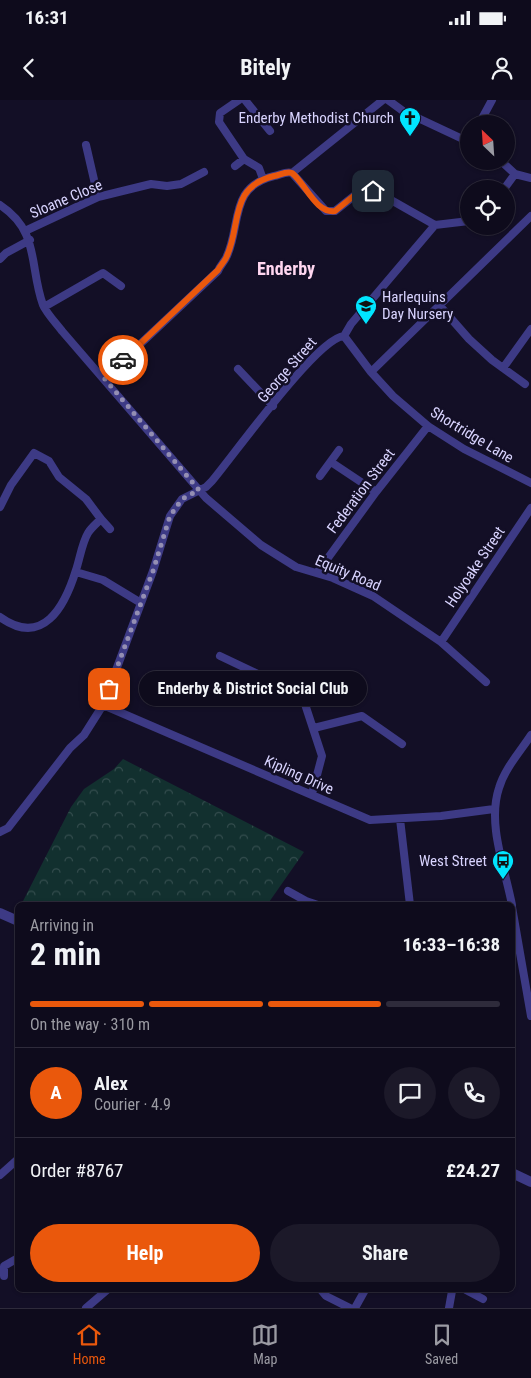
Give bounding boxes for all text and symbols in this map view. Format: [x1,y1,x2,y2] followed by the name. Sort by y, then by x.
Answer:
[25,6,69,29] text: 16:31
[15,54,43,82] icon: back
[488,54,516,82] icon: person
[240,55,291,80] text: Bitely
[398,106,422,137] church icon: Enderby Methodist Church
[238,109,394,127] place label: Enderby Methodist Church
[460,115,515,170] north arrow
[460,115,515,235] map controls
[352,170,394,212] pin
[27,176,105,222] street label: Sloane Close
[359,177,387,205] icon: home
[460,180,515,235] button: locate
[257,258,315,279] district label: Enderby
[382,288,453,323] place label: Harlequins Day Nursery
[354,294,378,325] school or university icon: Harlequins Day Nursery
[254,334,320,406] street label: George Street
[98,335,148,385] courier
[109,346,137,374] icon: car
[427,403,517,467] street label: Shortridge Lane
[323,445,399,537] street label: Federation Street
[441,523,509,611] street label: Holyoake Street
[312,551,384,595] street label: Equity Road
[88,668,130,710] pin
[139,672,366,706] callout: Enderby & District Social Club
[95,675,123,703] icon: bag
[158,679,348,698] text: Enderby & District Social Club
[262,752,336,798] street label: Kipling Drive
[491,849,515,880] bus stop icon: West Street
[419,852,487,870] place label: West Street
[30,916,94,935] text: Arriving in
[402,933,500,956] text: 16:33–16:38
[30,935,101,973] text: 2 min
[30,1015,150,1034] text: On the way · 310 m
[384,1067,436,1119] button: chat
[448,1067,500,1119] button: phone
[94,1072,128,1095] text: Alex
[50,1081,62,1104] text: A
[94,1095,171,1114] text: Courier · 4.9
[30,1159,123,1182] text: Order #8767
[446,1159,500,1182] text: £24.27
[30,1224,260,1282] button: Help
[270,1224,500,1282] button: Share
[73,1321,106,1367] tab: Home
[251,1321,279,1367] tab: Map
[425,1321,458,1367] tab: Saved

